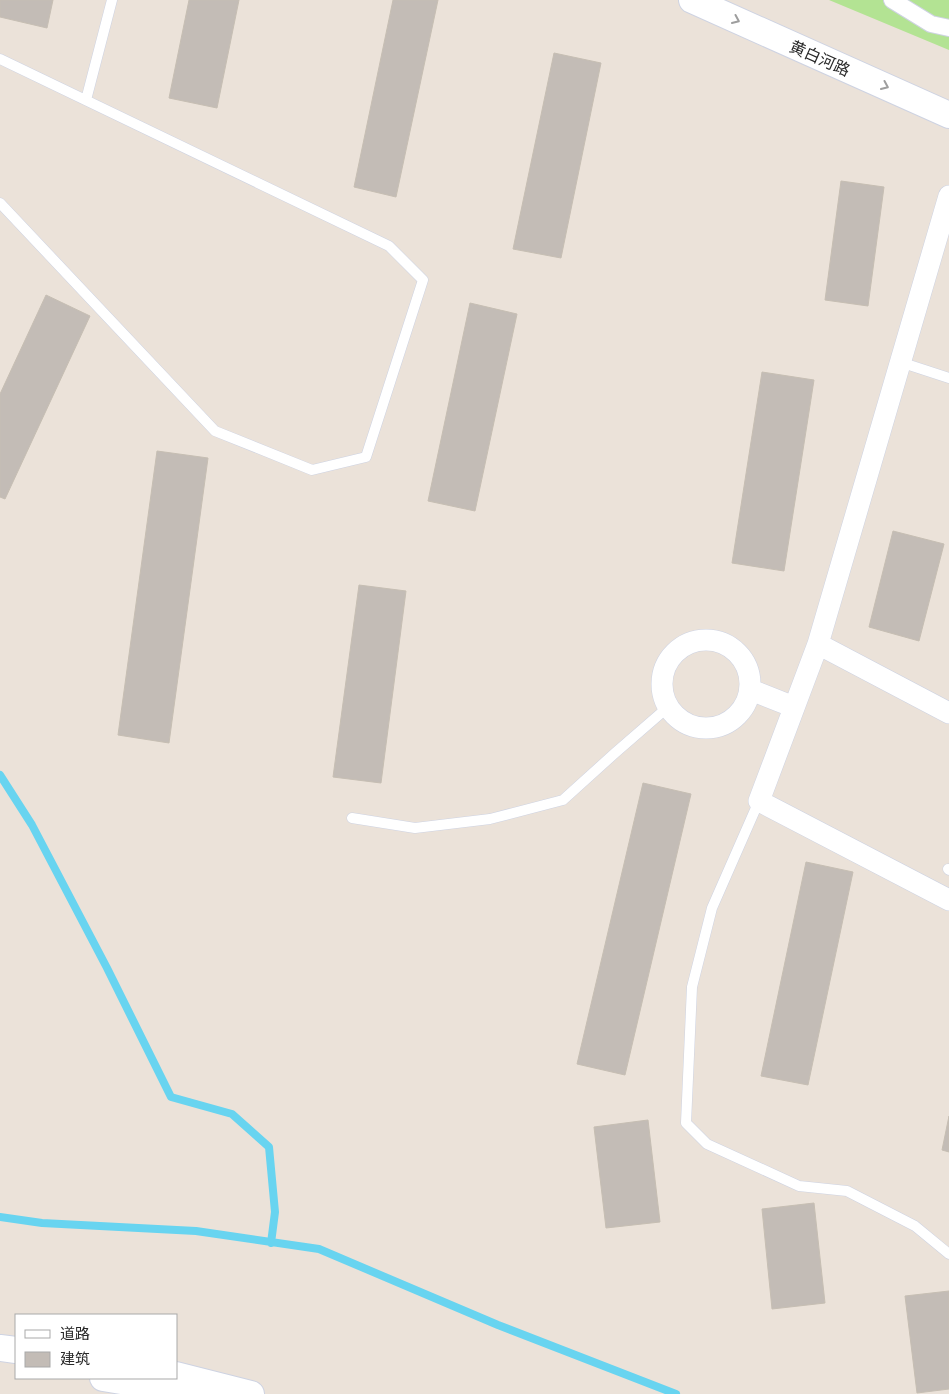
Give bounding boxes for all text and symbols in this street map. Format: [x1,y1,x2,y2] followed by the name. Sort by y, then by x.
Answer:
[731,14,740,24] one-way arrow
[787,36,853,80] street label: 黄白河路
[880,80,889,91] one-way arrow
[15,1314,178,1379] legend
[60,1324,90,1343] text: 道路
[60,1349,90,1368] text: 建筑

